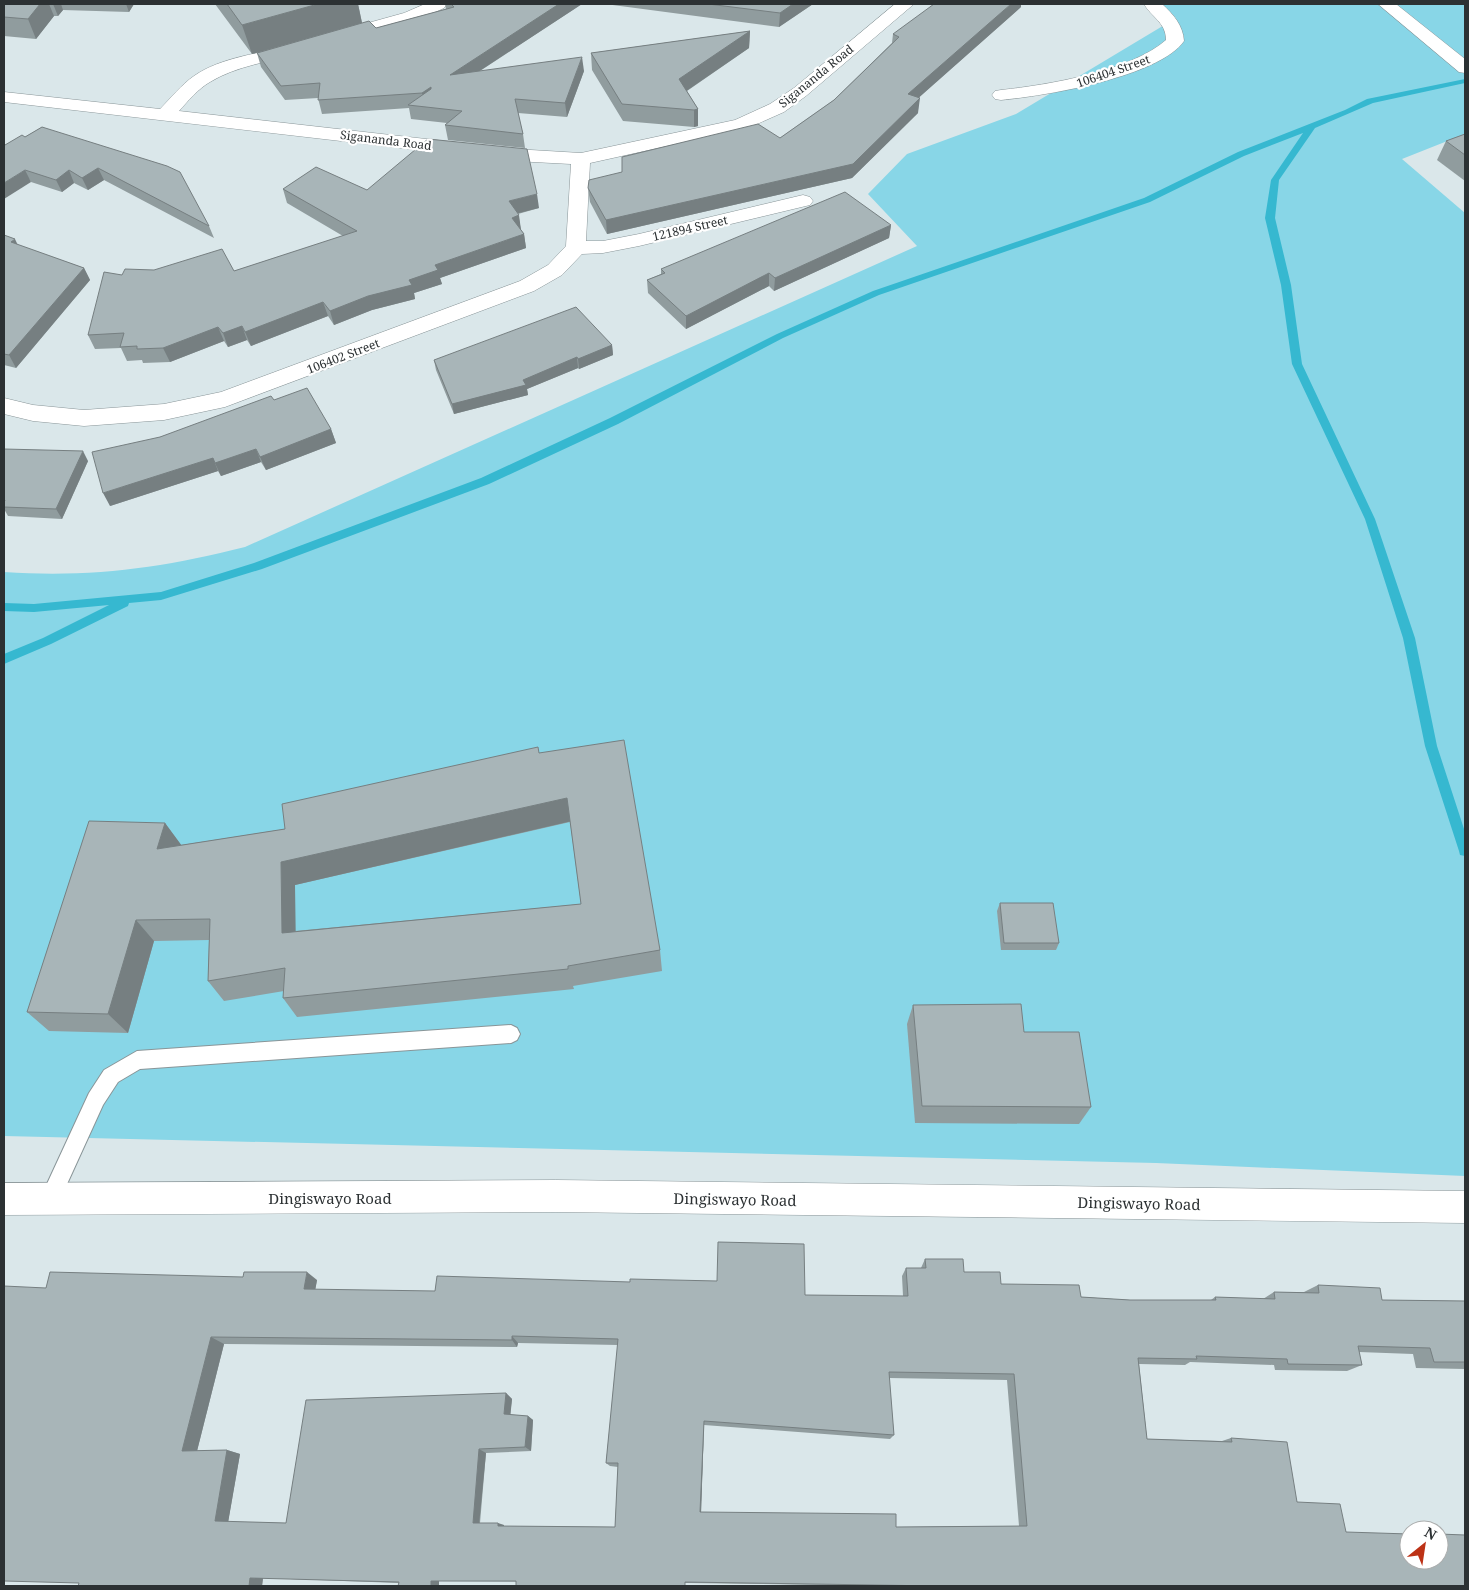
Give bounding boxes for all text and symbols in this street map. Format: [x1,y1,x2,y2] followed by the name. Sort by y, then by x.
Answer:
[775,40,858,112] street label: Sigananda Road
[1074,50,1152,92] street label: 106404 Street
[339,126,433,154] street label: Sigananda Road
[651,211,729,245] street label: 121894 Street
[304,334,382,378] street label: 106402 Street
[268,1188,392,1208] street label: Dingiswayo Road
[673,1188,797,1210] street label: Dingiswayo Road
[1077,1192,1201,1214] street label: Dingiswayo Road
[1399,1520,1449,1570] north arrow
[1421,1522,1440,1544] text: N

